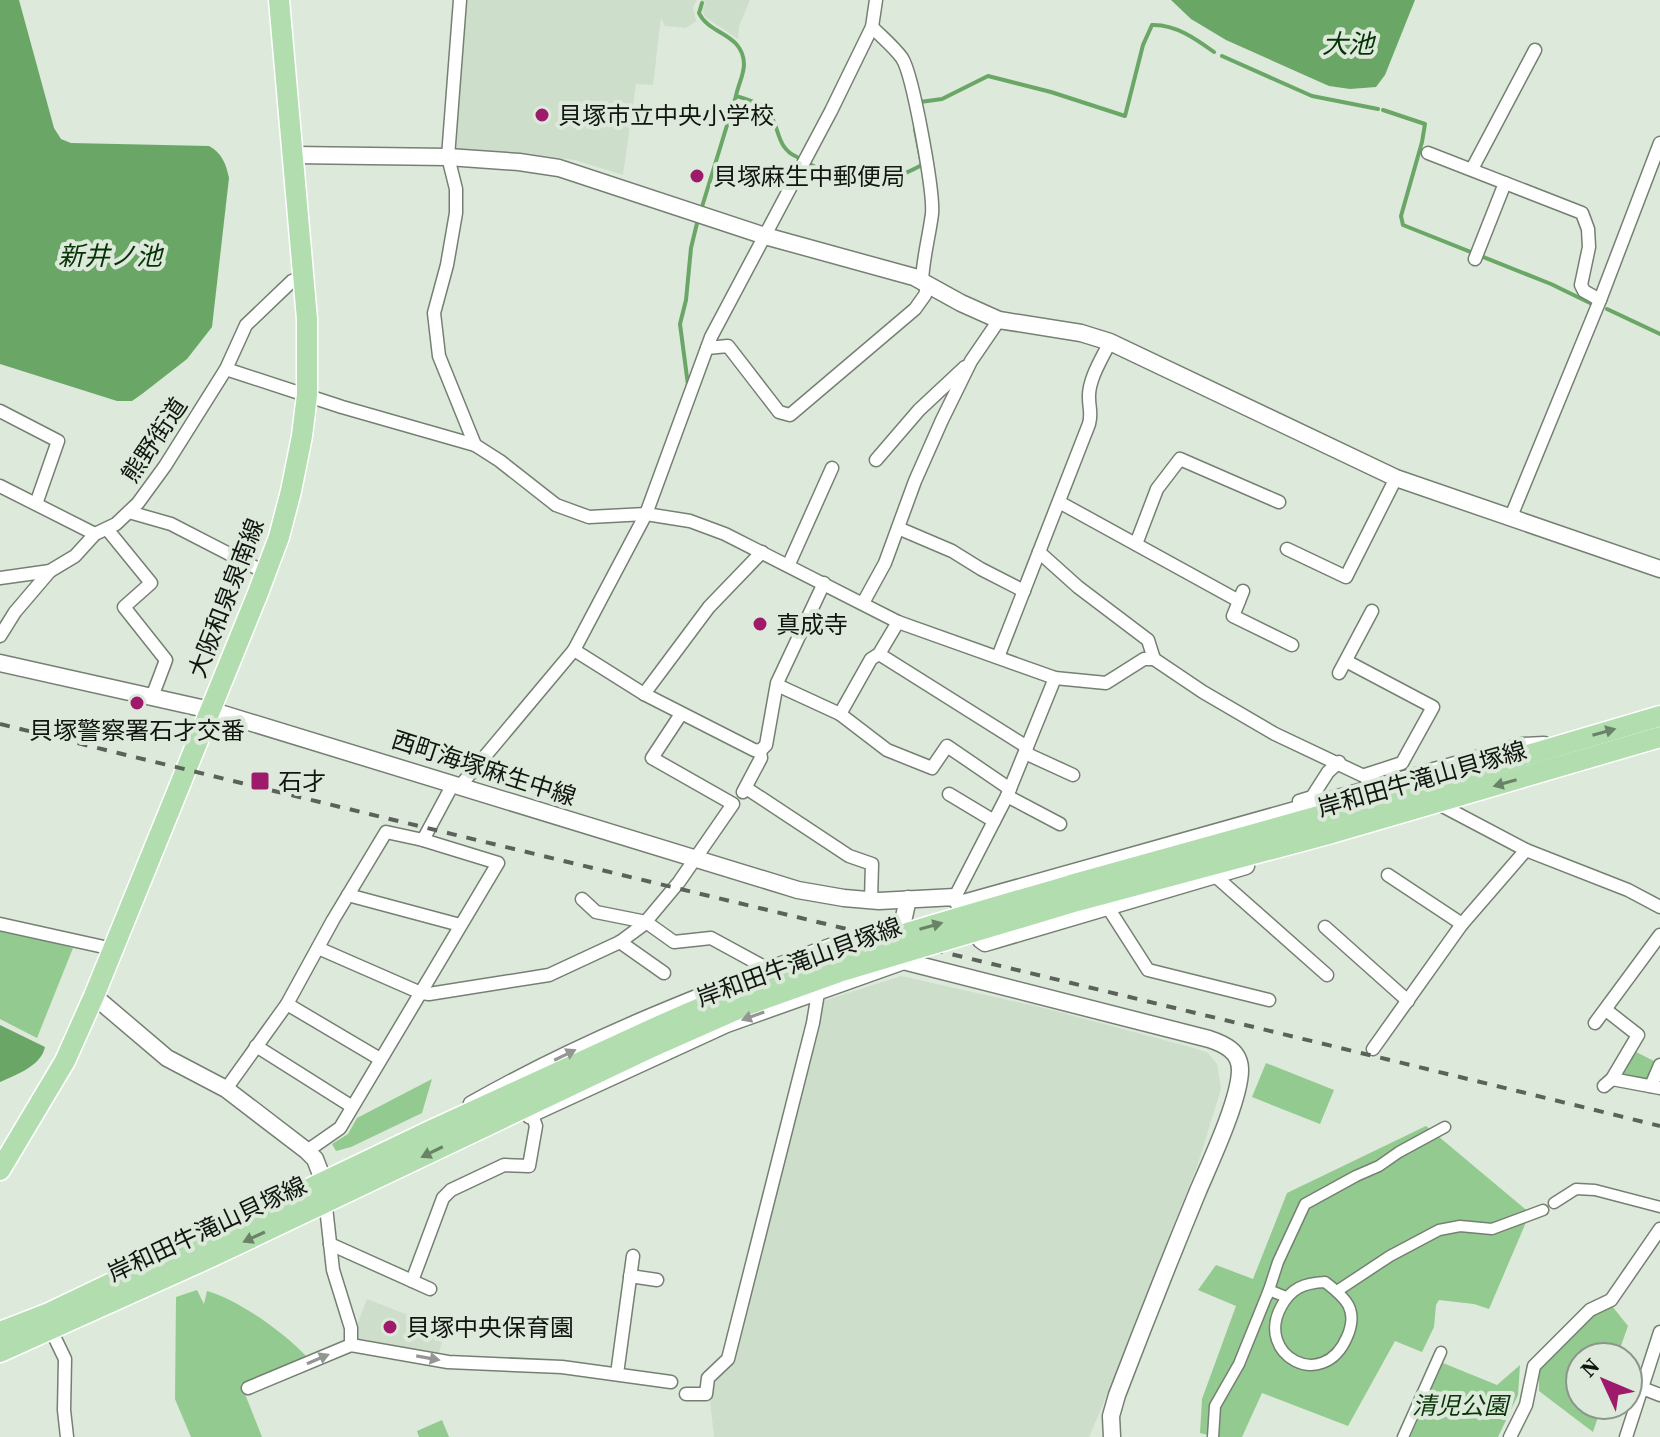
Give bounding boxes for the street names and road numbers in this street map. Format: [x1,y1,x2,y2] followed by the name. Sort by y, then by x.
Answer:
[113,391,195,489] street label: 熊野街道
[180,514,272,682] street label: 大阪和泉泉南線
[388,723,580,813] street label: 西町海塚麻生中線
[1314,733,1530,825] street label: 岸和田牛滝山貝塚線
[692,910,906,1014] street label: 岸和田牛滝山貝塚線
[102,1168,312,1290] street label: 岸和田牛滝山貝塚線

